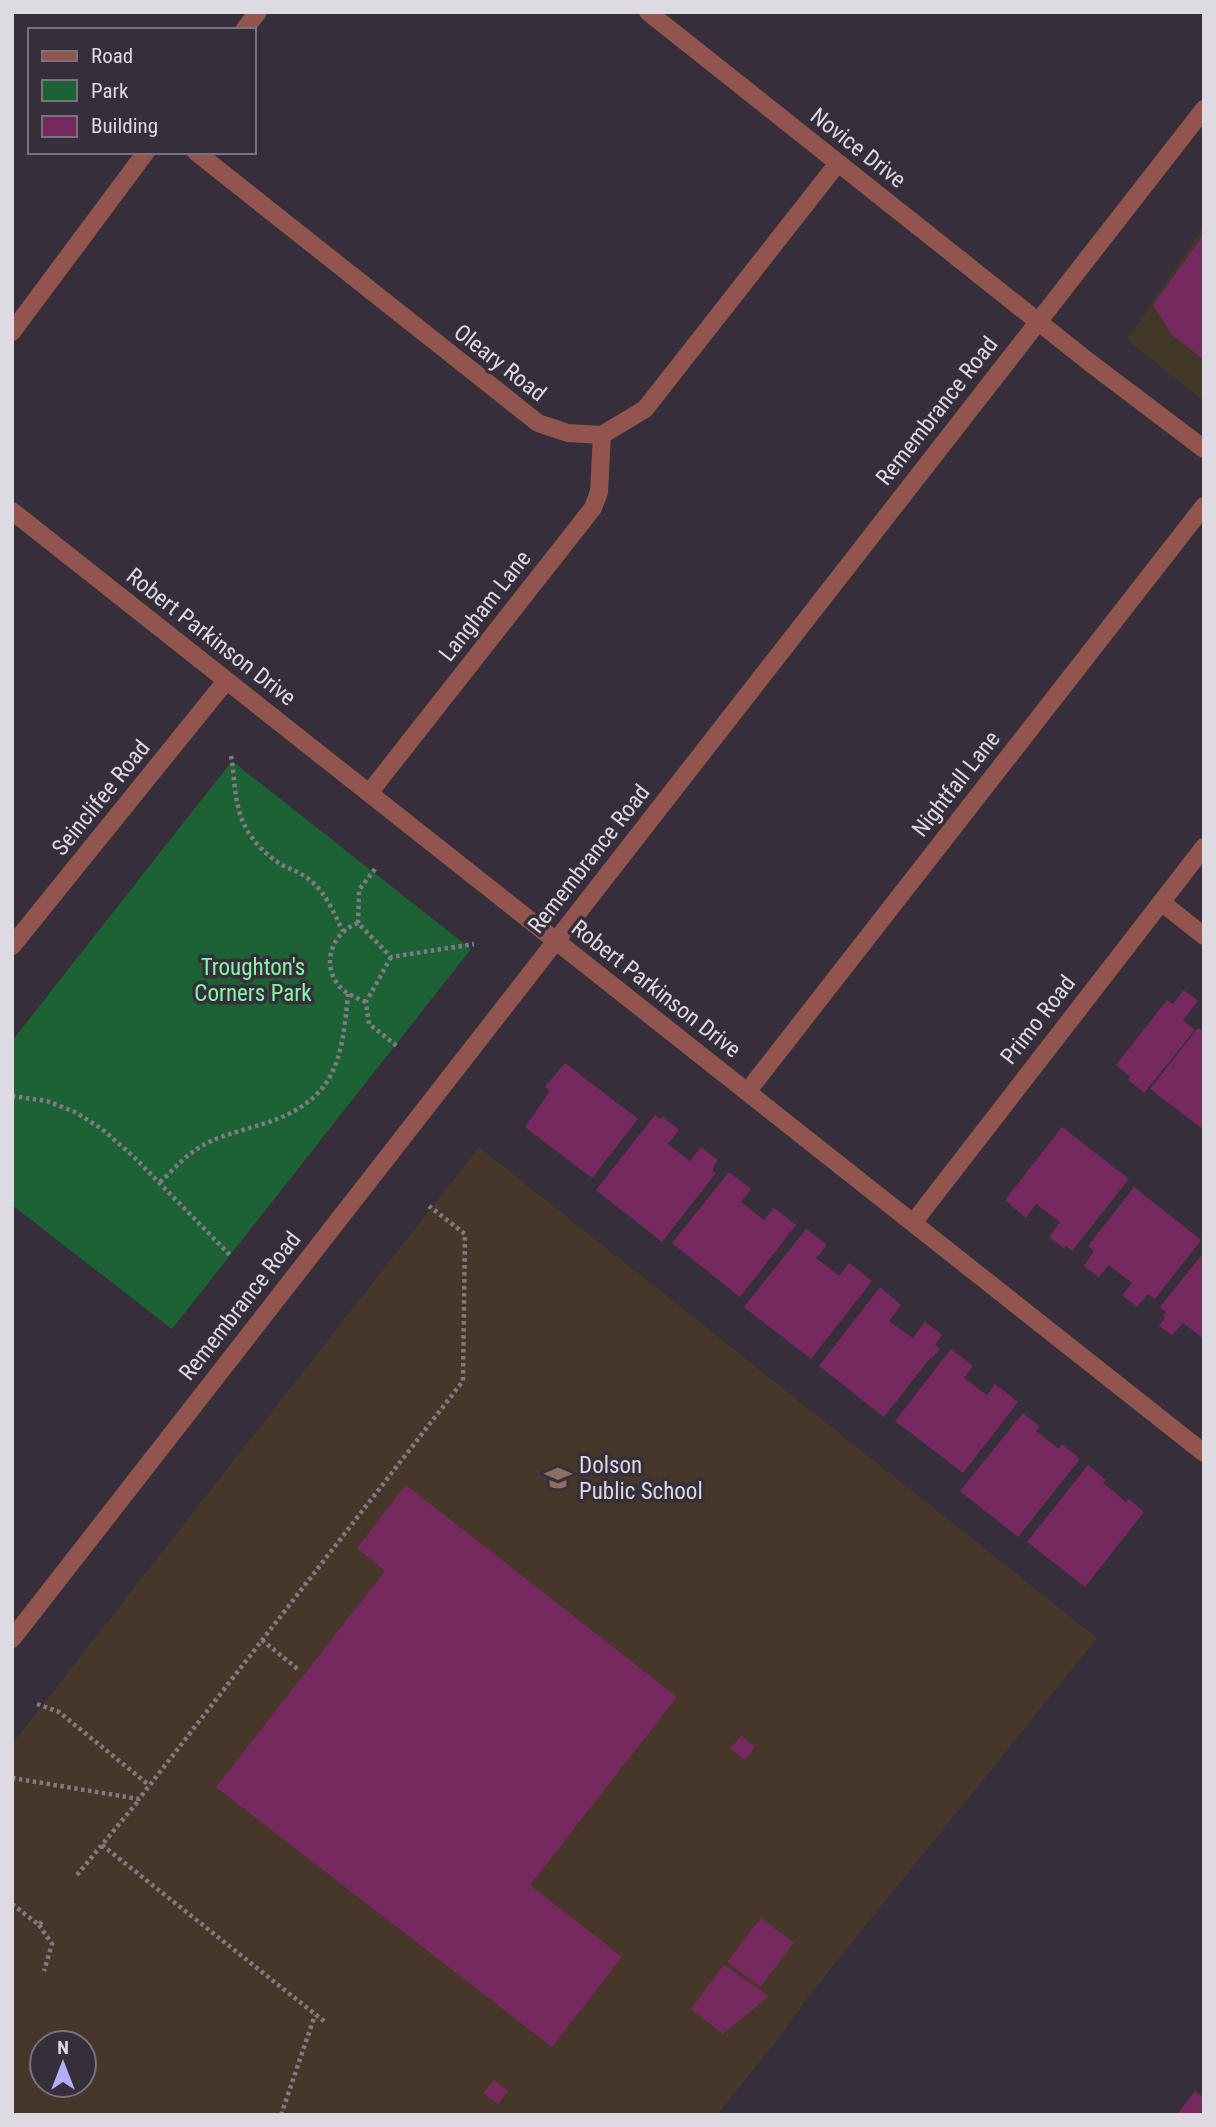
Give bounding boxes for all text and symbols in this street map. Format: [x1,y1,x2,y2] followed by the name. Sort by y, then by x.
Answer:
[28,28,256,154] legend
[91,44,133,68] text: Road
[91,79,129,103] text: Park
[805,102,911,194] street label: Novice Drive
[91,114,158,138] text: Building
[449,319,551,407] street label: Oleary Road
[871,331,1003,491] street label: Remembrance Road
[433,545,537,667] street label: Langham Lane
[121,563,301,711] street label: Robert Parkinson Drive
[906,726,1006,842] street label: Nightfall Lane
[46,735,156,861] street label: Seinclifee Road
[523,779,655,939] street label: Remembrance Road
[566,915,746,1063] street label: Robert Parkinson Drive
[194,954,312,1007] park label: Troughton's Corners Park
[995,970,1081,1070] street label: Primo Road
[174,1226,306,1386] street label: Remembrance Road
[579,1452,703,1505] place label: Dolson Public School
[543,1463,573,1493] school or university icon: Dolson Public School
[28,2029,98,2099] north arrow
[57,2036,69,2059] text: N

